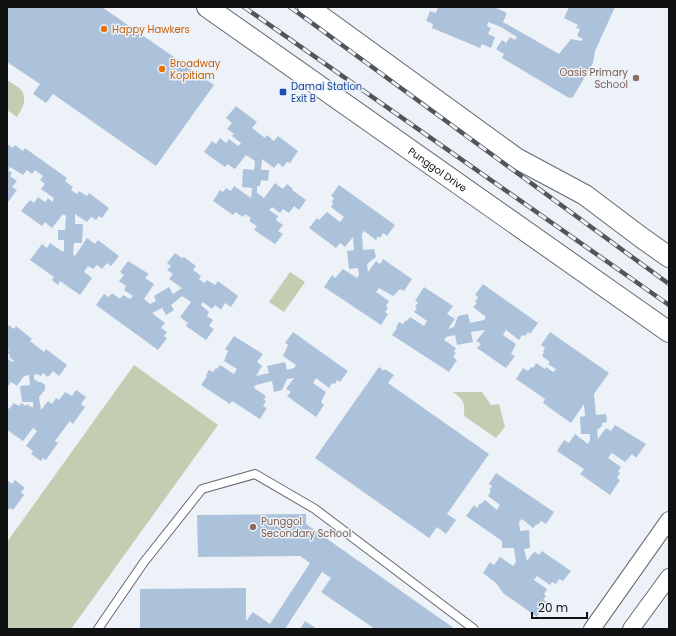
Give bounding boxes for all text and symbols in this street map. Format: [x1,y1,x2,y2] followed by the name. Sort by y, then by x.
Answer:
[112,22,190,37] place label: Happy Hawkers
[99,24,109,34] marker: Happy Hawkers
[170,56,221,83] place label: Broadway Kopitiam
[157,64,167,74] marker: Broadway Kopitiam
[559,65,628,92] place label: Oasis Primary School
[631,73,641,83] marker: Oasis Primary School
[291,79,362,106] place label: Damai Station Exit B
[278,87,288,97] marker: Damai Station Exit B
[405,144,470,196] street label: Punggol Drive
[261,514,351,541] place label: Punggol Secondary School
[248,522,258,532] marker: Punggol Secondary School
[532,594,587,620] scale bar
[538,599,568,616] text: 20 m

